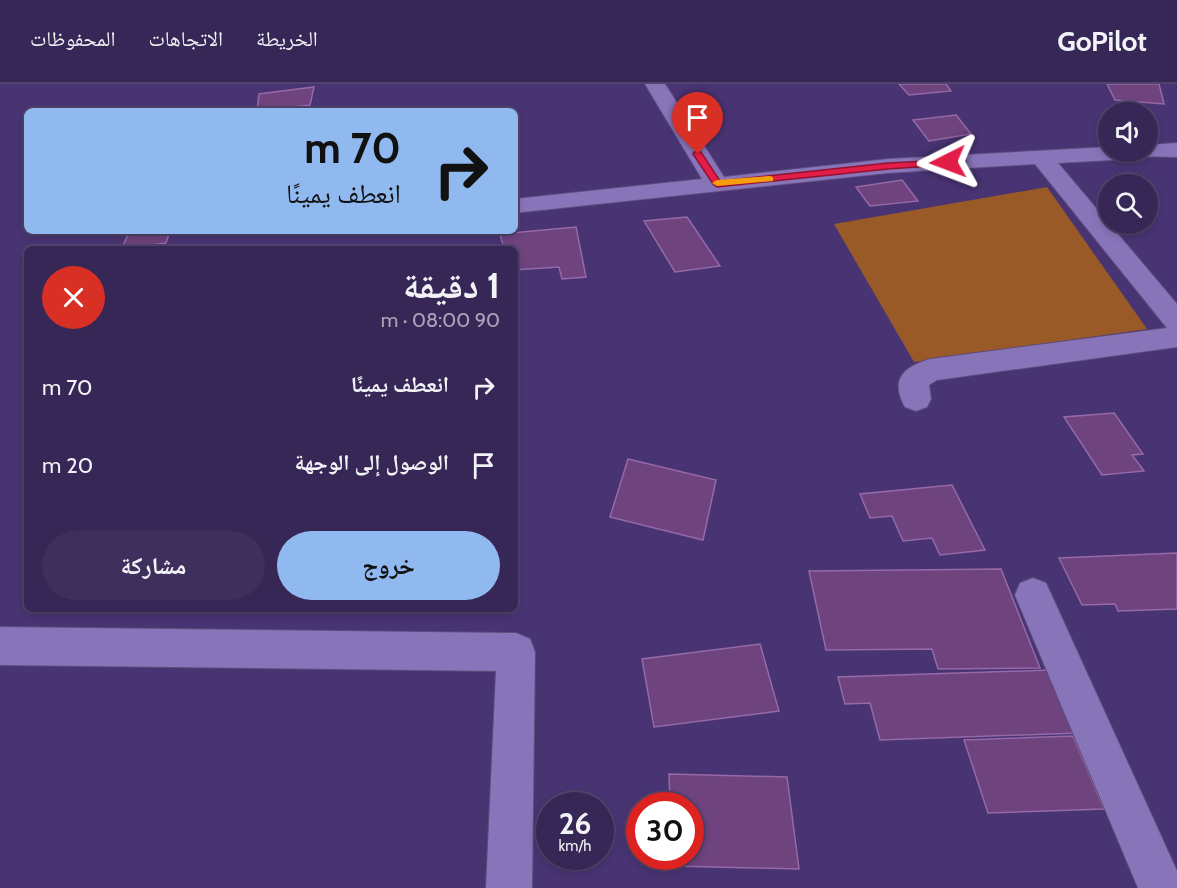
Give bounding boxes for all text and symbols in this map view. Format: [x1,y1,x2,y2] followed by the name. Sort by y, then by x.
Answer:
[1057,24,1147,58] text: GoPilot
[30,26,115,51] text: المحفوظات
[148,26,223,51] text: الاتجاهات
[256,26,318,51] text: الخريطة
[672,92,723,154] pin
[681,101,714,134] icon: arrive
[1098,102,1158,234] map controls
[1098,102,1158,162] button: sound
[304,122,401,174] text: 70 m
[916,130,980,194] position arrow
[422,132,500,210] icon: right
[1098,174,1158,234] button: search
[286,177,401,210] text: انعطف يمينًا
[403,263,500,307] text: 1 دقيقة
[42,266,105,329] button: close
[381,308,500,332] text: 90 m · 08:00
[351,371,449,398] text: انعطف يمينًا
[467,371,500,404] icon: right
[42,374,92,401] text: 70 m
[294,449,449,476] text: الوصول إلى الوجهة
[467,449,500,482] icon: arrive
[42,452,93,479] text: 20 m
[42,531,265,600] button: مشاركة
[277,531,500,600] button: خروج
[626,792,704,870] speed limit sign: 30
[559,805,591,842] text: 26
[559,837,591,855] text: km/h

